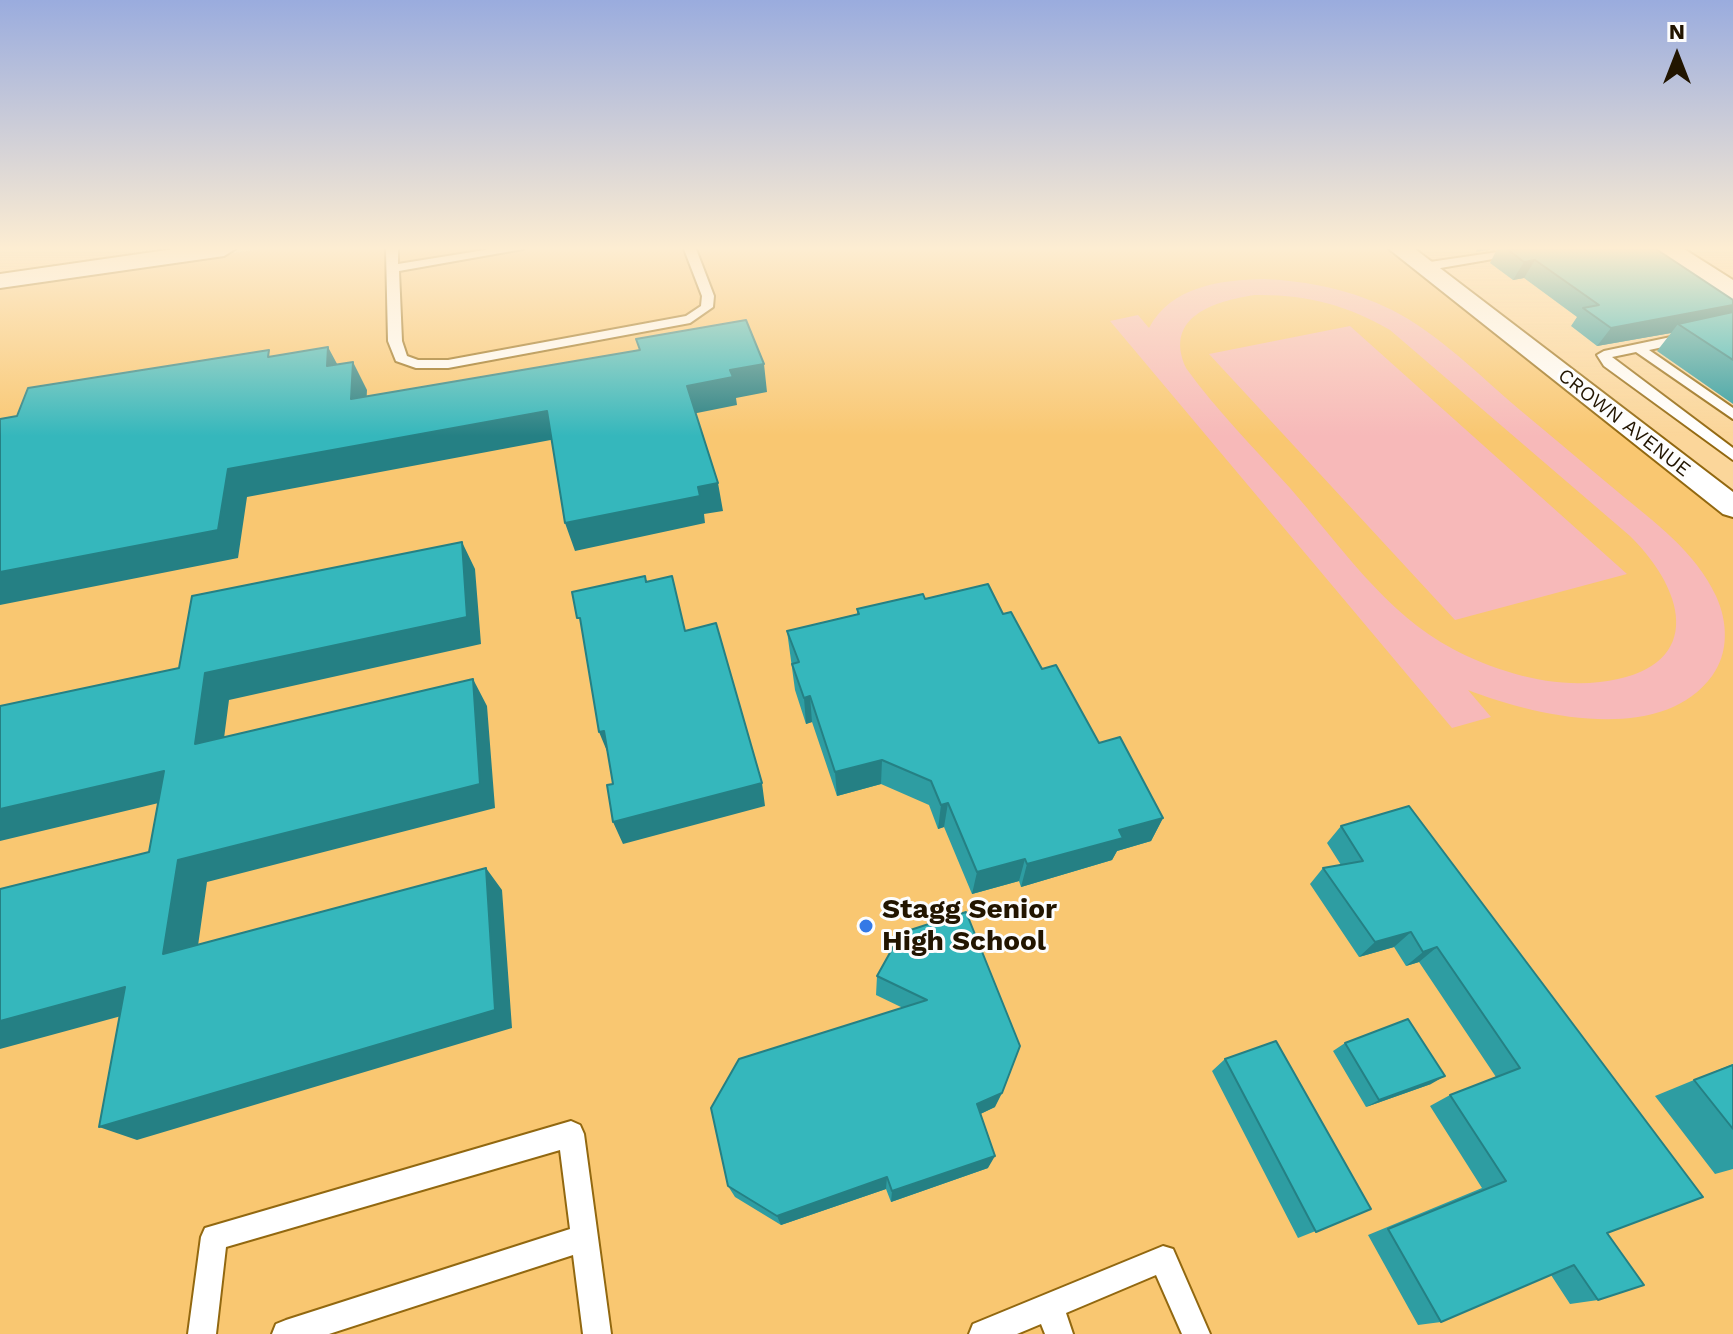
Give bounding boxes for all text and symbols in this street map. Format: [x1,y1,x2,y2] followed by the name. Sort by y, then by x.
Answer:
[1637,16,1717,96] north arrow
[1669,19,1685,44] text: N
[1553,364,1695,482] street label: CROWN AVENUE
[882,893,1057,959] place label: Stagg Senior High School
[857,917,875,935] marker: Stagg Senior High School

